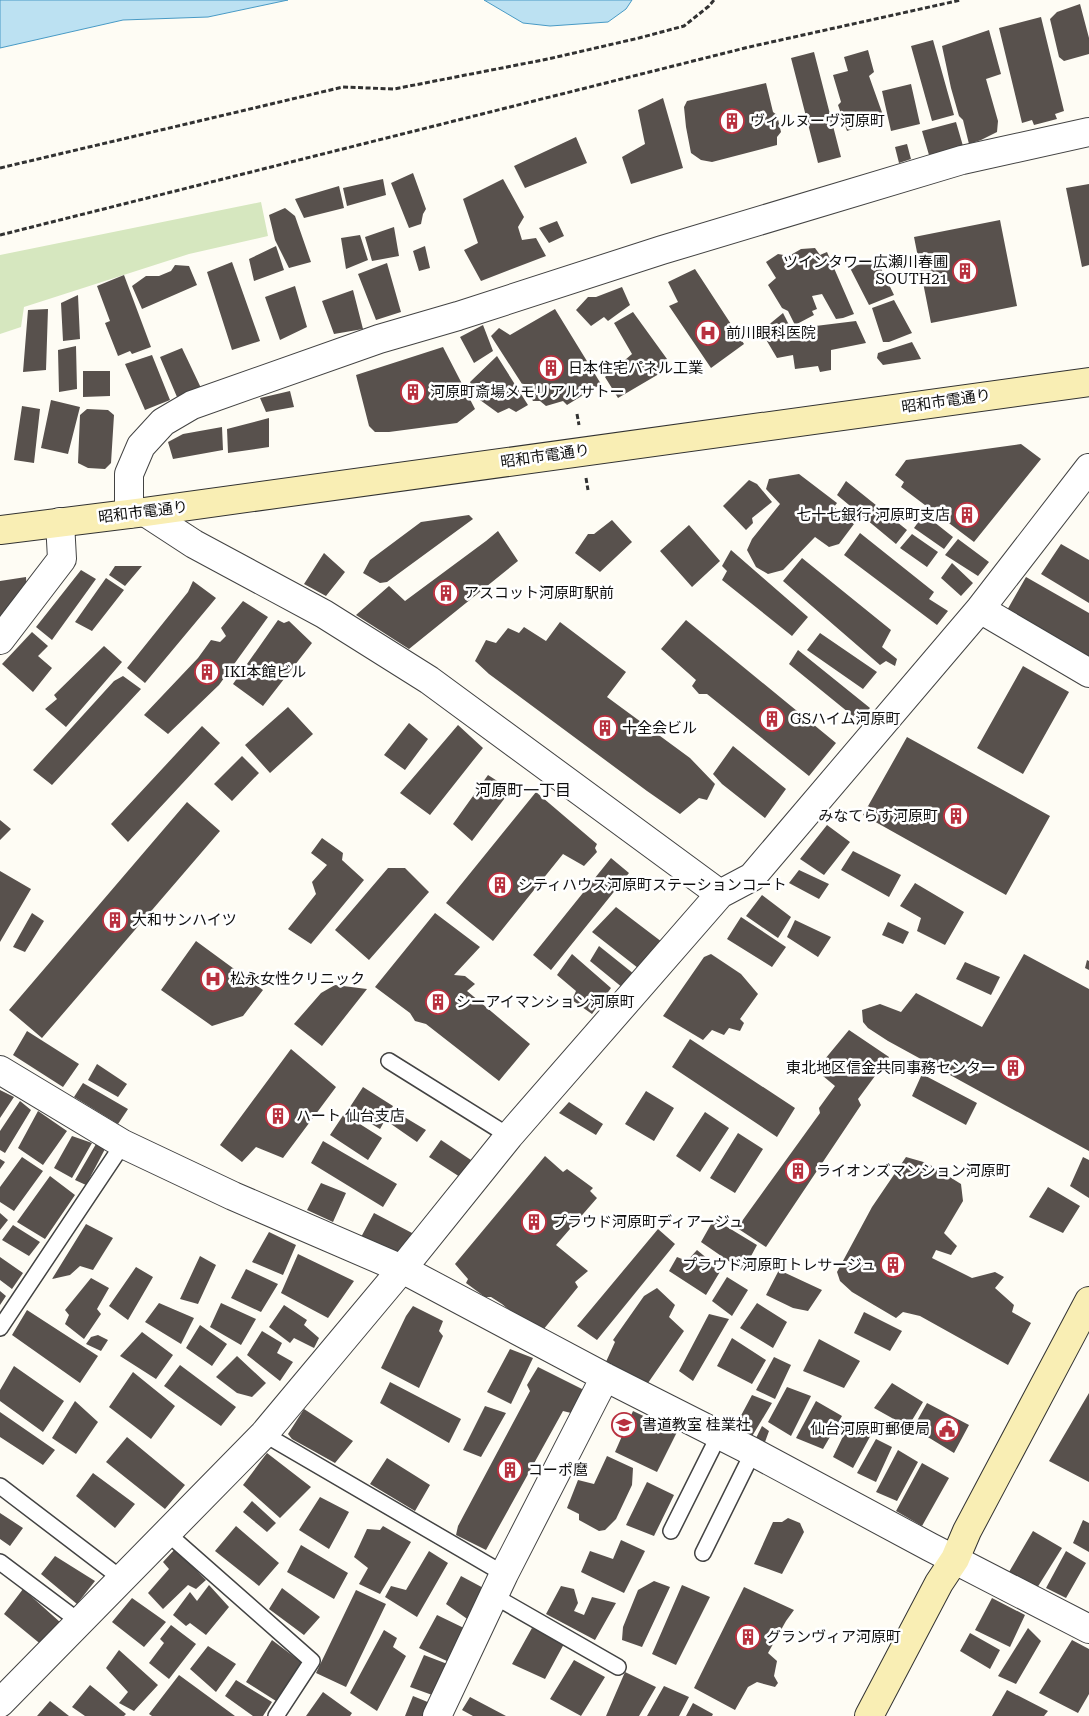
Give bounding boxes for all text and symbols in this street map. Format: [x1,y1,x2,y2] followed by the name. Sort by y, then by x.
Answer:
[719,108,745,134] building icon: ヴィルヌーヴ河原町
[750,112,885,130] place label: ヴィルヌーヴ河原町
[783,253,948,288] place label: ツインタワー広瀬川春圃 SOUTH21
[952,258,978,284] building icon: ツインタワー広瀬川春圃 SOUTH21
[695,320,721,346] hospital icon: 前川眼科医院
[726,324,816,342] place label: 前川眼科医院
[538,355,564,381] building icon: 日本住宅パネル工業
[568,359,703,377] place label: 日本住宅パネル工業
[400,379,426,405] building icon: 河原町斎場メモリアルサトー
[430,383,625,401] place label: 河原町斎場メモリアルサトー
[900,386,992,416] street label: 昭和市電通り
[499,441,591,471] street label: 昭和市電通り
[97,498,189,526] street label: 昭和市電通り
[954,502,980,528] building icon: 七十七銀行 河原町支店
[796,506,950,524] place label: 七十七銀行 河原町支店
[433,580,459,606] building icon: アスコット河原町駅前
[464,584,614,602] place label: アスコット河原町駅前
[194,659,220,685] building icon: IKI本館ビル
[224,663,306,681] place label: IKI本館ビル
[759,706,785,732] building icon: GSハイム河原町
[790,710,900,728] place label: GSハイム河原町
[592,715,618,741] building icon: 十全会ビル
[622,719,697,737] place label: 十全会ビル
[475,781,571,800] district label: 河原町一丁目
[943,803,969,829] building icon: みなてらす河原町
[818,807,938,825] place label: みなてらす河原町
[487,872,513,898] building icon: シティハウス河原町ステーションコート
[518,876,787,894] place label: シティハウス河原町ステーションコート
[102,907,128,933] building icon: 大和サンハイツ
[132,911,237,929] place label: 大和サンハイツ
[200,966,226,992] hospital icon: 松永女性クリニック
[230,970,365,988] place label: 松永女性クリニック
[425,989,451,1015] building icon: シーアイマンション河原町
[456,993,635,1011] place label: シーアイマンション河原町
[1000,1055,1026,1081] building icon: 東北地区信金共同事務センター
[786,1059,996,1077] place label: 東北地区信金共同事務センター
[265,1103,291,1129] building icon: ハート 仙台支店
[296,1107,405,1125] place label: ハート 仙台支店
[785,1158,811,1184] building icon: ライオンズマンション河原町
[816,1162,1011,1180] place label: ライオンズマンション河原町
[521,1209,547,1235] building icon: プラウド河原町ディアージュ
[552,1213,744,1231] place label: プラウド河原町ディアージュ
[880,1252,906,1278] building icon: プラウド河原町トレサージュ
[682,1256,876,1274] place label: プラウド河原町トレサージュ
[611,1412,637,1438] school or university icon: 書道教室 桂業社
[642,1416,751,1434] place label: 書道教室 桂業社
[934,1416,960,1442] public building icon: 仙台河原町郵便局
[810,1420,930,1438] place label: 仙台河原町郵便局
[497,1457,523,1483] building icon: コーポ麿
[528,1461,588,1479] place label: コーポ麿
[735,1624,761,1650] building icon: グランヴィア河原町
[766,1628,901,1646] place label: グランヴィア河原町

